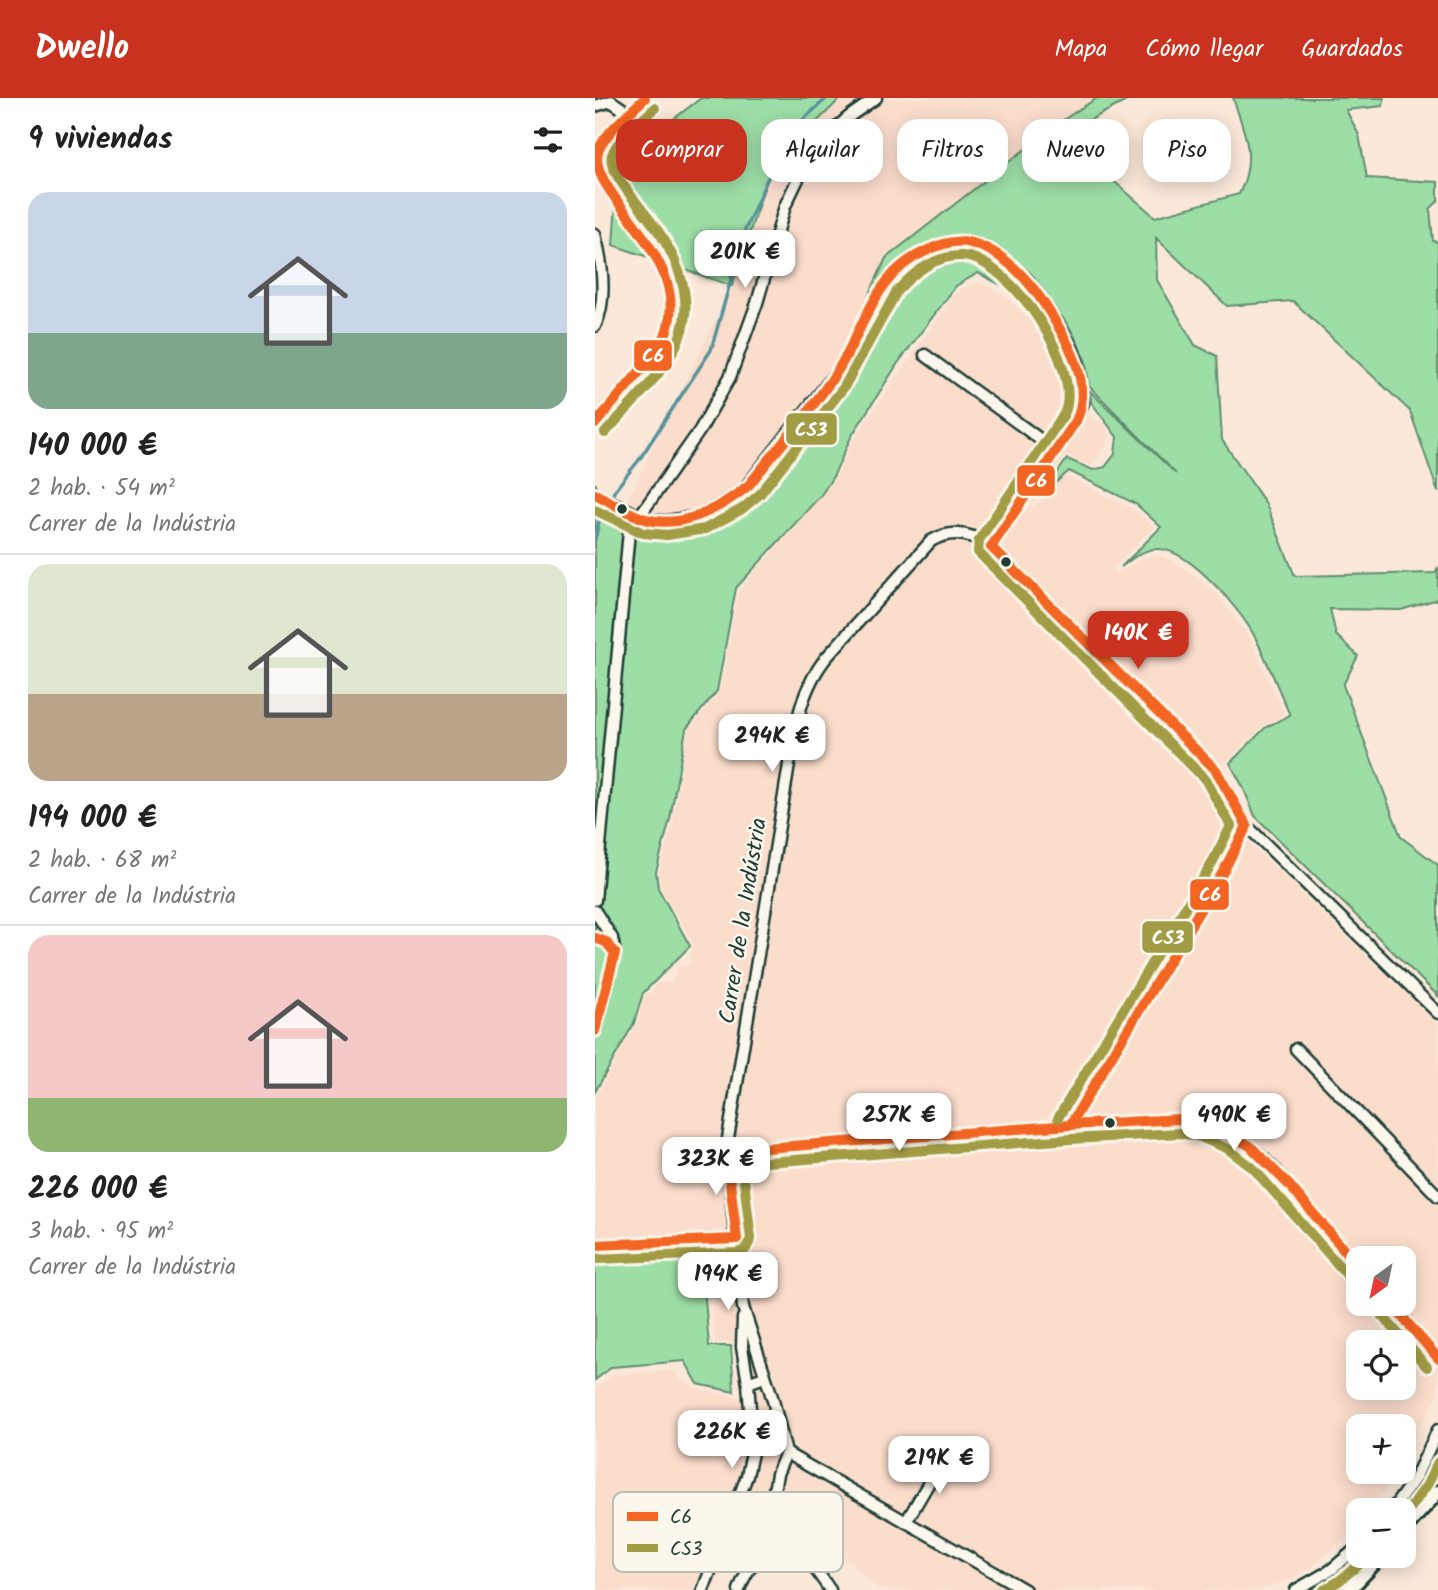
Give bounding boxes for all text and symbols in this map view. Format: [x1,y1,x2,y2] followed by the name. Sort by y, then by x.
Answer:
[35,23,129,76] text: Dwello
[1054,30,1107,69] text: Mapa
[1145,30,1263,69] text: Cómo llegar
[1301,30,1403,69] text: Guardados
[28,116,172,164] text: 9 viviendas
[616,119,747,182] chip: Comprar
[761,119,883,182] chip: Alquilar
[897,119,1008,182] chip: Filtros
[1022,119,1129,182] chip: Nuevo
[1143,119,1231,182] chip: Piso
[529,121,567,159] icon: filters
[688,230,802,290] pin: 201K €
[710,235,780,271] text: 201K €
[235,238,361,364] icon: home
[633,339,673,372] line badge: C6
[642,342,664,372] text: C6
[785,412,838,446] line badge: CS3
[795,416,827,446] text: CS3
[28,423,157,471] text: 140 000 €
[1016,464,1056,497] line badge: C6
[1025,467,1047,497] text: C6
[28,471,175,507] text: 2 hab. · 54 m²
[615,502,629,516] unlabelled marker
[28,507,236,543] text: Carrer de la Indústria
[999,555,1013,569] unlabelled marker
[235,610,361,736] icon: home
[1081,612,1195,671] pin: 140K €
[1104,616,1172,652] text: 140K €
[715,714,829,774] pin: 294K €
[735,719,809,755] text: 294K €
[28,795,157,843] text: 194 000 €
[710,815,778,1027] street label: Carrer de la Indústria
[28,843,176,879] text: 2 hab. · 68 m²
[1189,878,1230,911] line badge: C6
[28,879,236,915] text: Carrer de la Indústria
[1199,881,1221,911] text: C6
[1141,920,1194,954] line badge: CS3
[1152,924,1184,954] text: CS3
[235,981,361,1107] icon: home
[842,1094,956,1153] pin: 257K €
[1177,1094,1291,1153] pin: 490K €
[862,1098,936,1134] text: 257K €
[1197,1098,1271,1134] text: 490K €
[1103,1116,1117,1130] unlabelled marker
[659,1138,773,1197] pin: 323K €
[678,1142,754,1178] text: 323K €
[28,1166,168,1214] text: 226 000 €
[28,1214,173,1250] text: 3 hab. · 95 m²
[1346,1246,1416,1316] north arrow
[1346,1246,1416,1568] map controls
[28,1250,236,1286] text: Carrer de la Indústria
[671,1252,785,1312] pin: 194K €
[694,1257,762,1293] text: 194K €
[1346,1330,1416,1400] button: locate
[675,1410,789,1470] pin: 226K €
[1346,1414,1416,1484] button: +
[694,1415,770,1451] text: 226K €
[882,1436,996,1496] pin: 219K €
[904,1441,974,1477] text: 219K €
[613,1492,843,1572] legend
[1346,1498,1416,1568] button: −
[670,1503,692,1533] text: C6
[670,1535,702,1565] text: CS3

